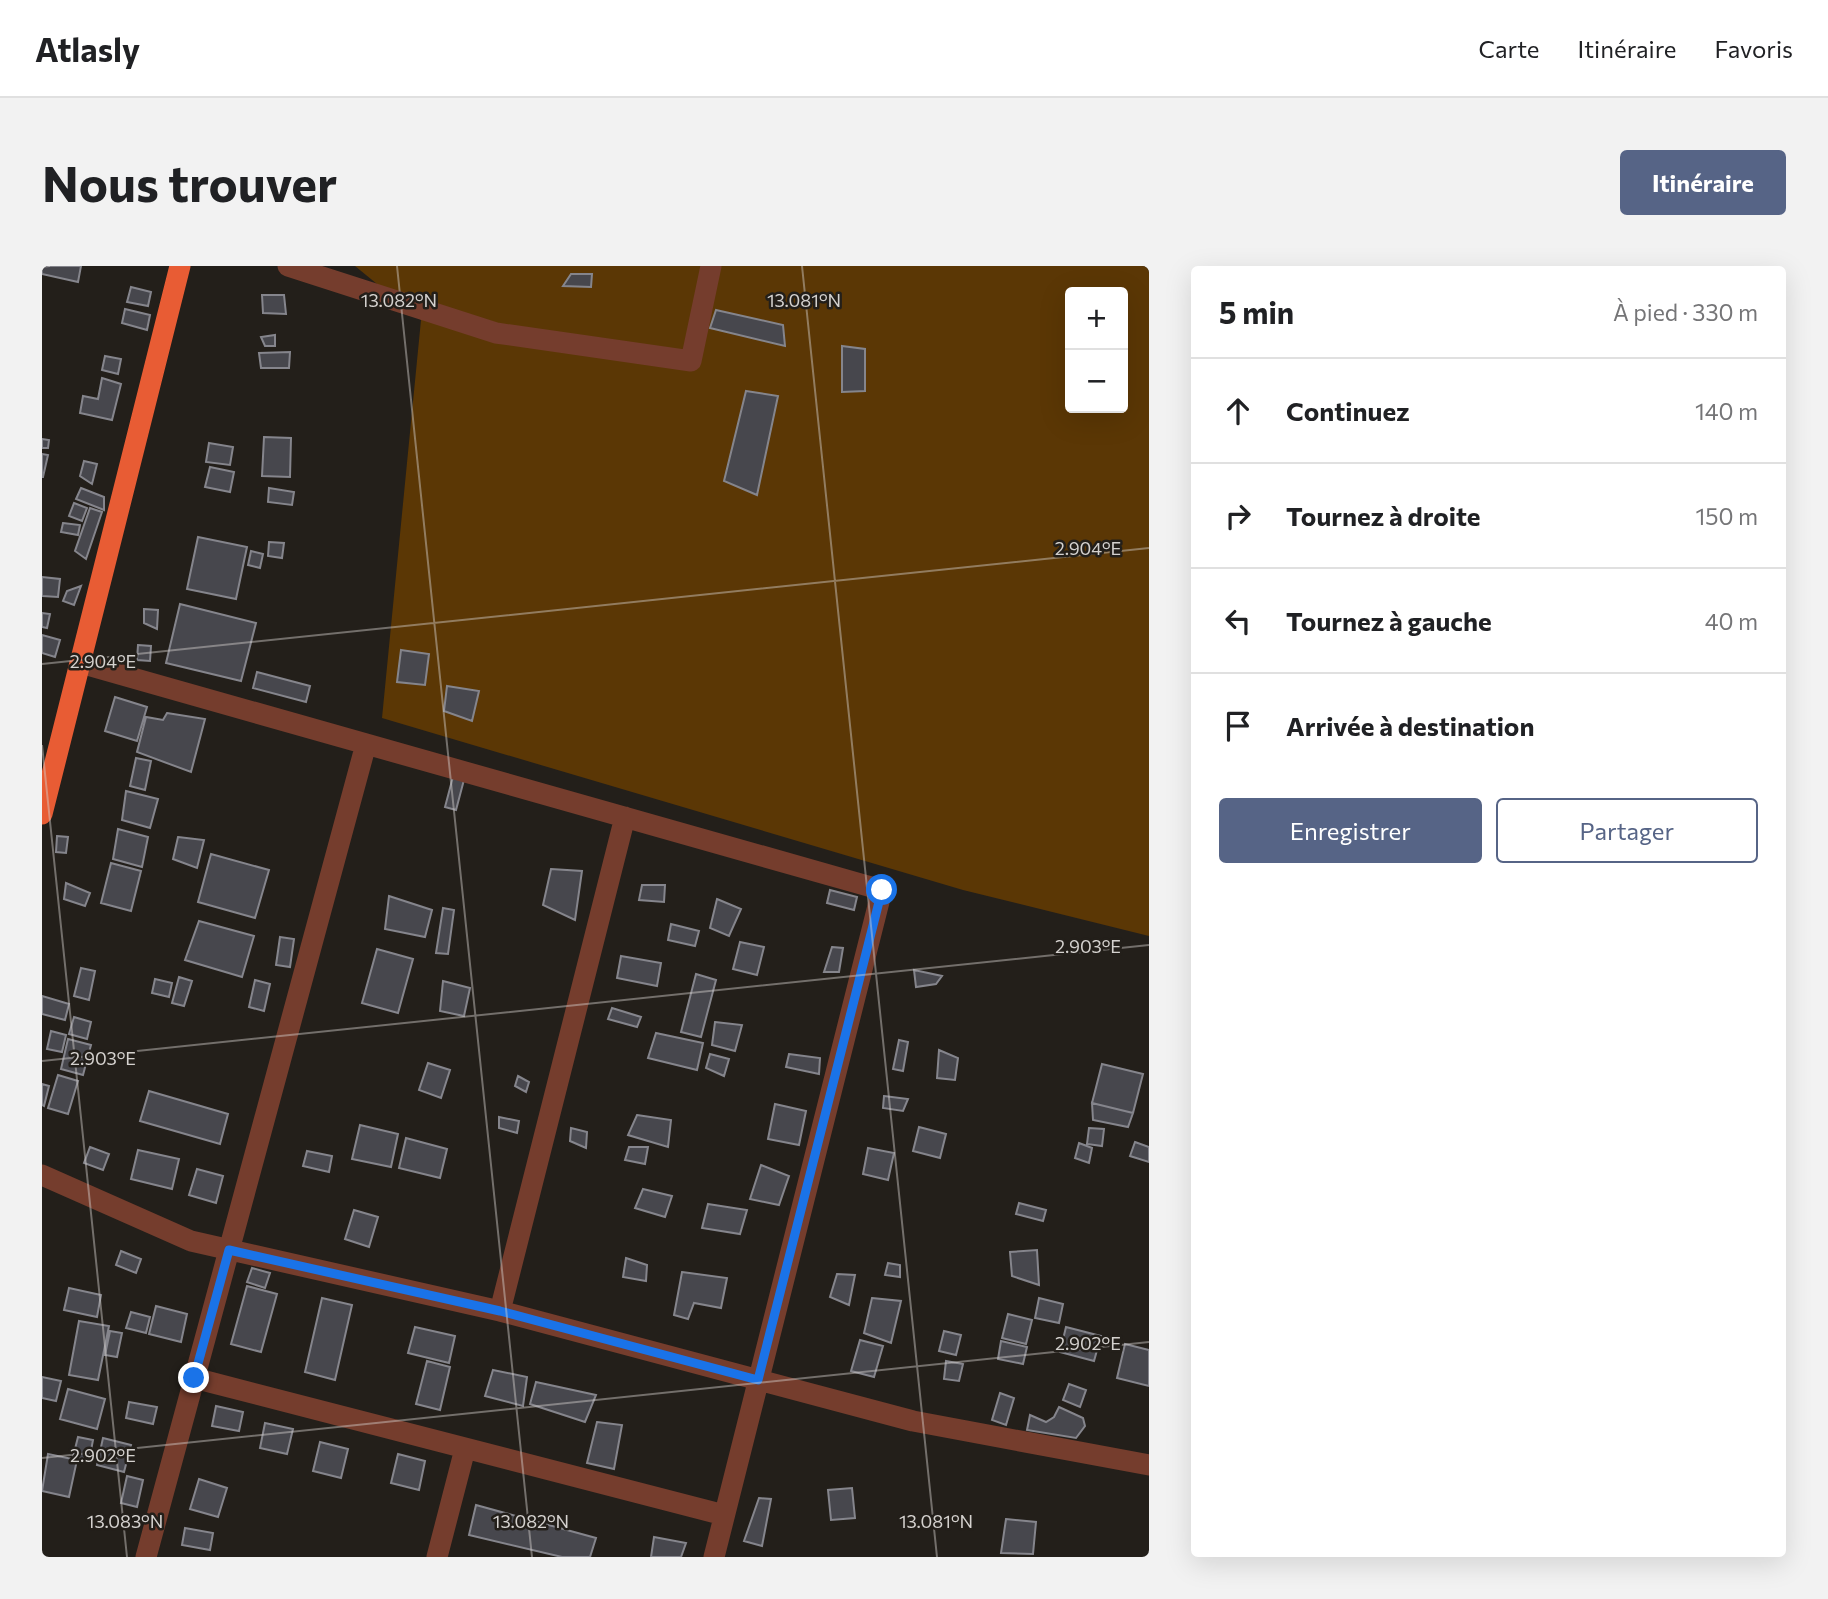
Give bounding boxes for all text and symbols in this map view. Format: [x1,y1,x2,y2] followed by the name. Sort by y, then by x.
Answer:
[35,28,140,69] text: Atlasly
[1479,34,1540,63] text: Carte
[1578,34,1677,63] text: Itinéraire
[1715,34,1793,63] text: Favoris
[1620,150,1786,215] button: Itinéraire
[42,152,337,212] text: Nous trouver
[1065,287,1128,413] map controls
[1065,287,1128,350] button: +
[361,289,437,311] text: 13.082°N
[767,289,841,311] text: 13.081°N
[1219,293,1294,330] text: 5 min
[1613,298,1758,326] text: À pied · 330 m
[1065,350,1128,413] button: −
[1219,392,1257,430] icon: ahead
[1286,395,1410,426] text: Continuez
[1695,397,1758,425] text: 140 m
[1219,497,1257,535] icon: right
[1286,500,1481,531] text: Tournez à droite
[1695,502,1758,530] text: 150 m
[1055,537,1121,559] text: 2.904°E
[1219,602,1257,640] icon: left
[1286,605,1492,636] text: Tournez à gauche
[1705,607,1758,635] text: 40 m
[70,650,136,672] text: 2.904°E
[1219,707,1257,745] icon: arrive
[1286,710,1534,741] text: Arrivée à destination
[1219,798,1482,863] button: Enregistrer
[1496,798,1758,863] button: Partager
[866,874,897,905] route start
[1055,935,1121,957] text: 2.903°E
[70,1047,136,1069] text: 2.903°E
[1055,1332,1121,1354] text: 2.902°E
[178,1362,209,1393] route end
[70,1444,136,1466] text: 2.902°E
[87,1510,163,1532] text: 13.083°N
[493,1510,569,1532] text: 13.082°N
[899,1510,973,1532] text: 13.081°N

